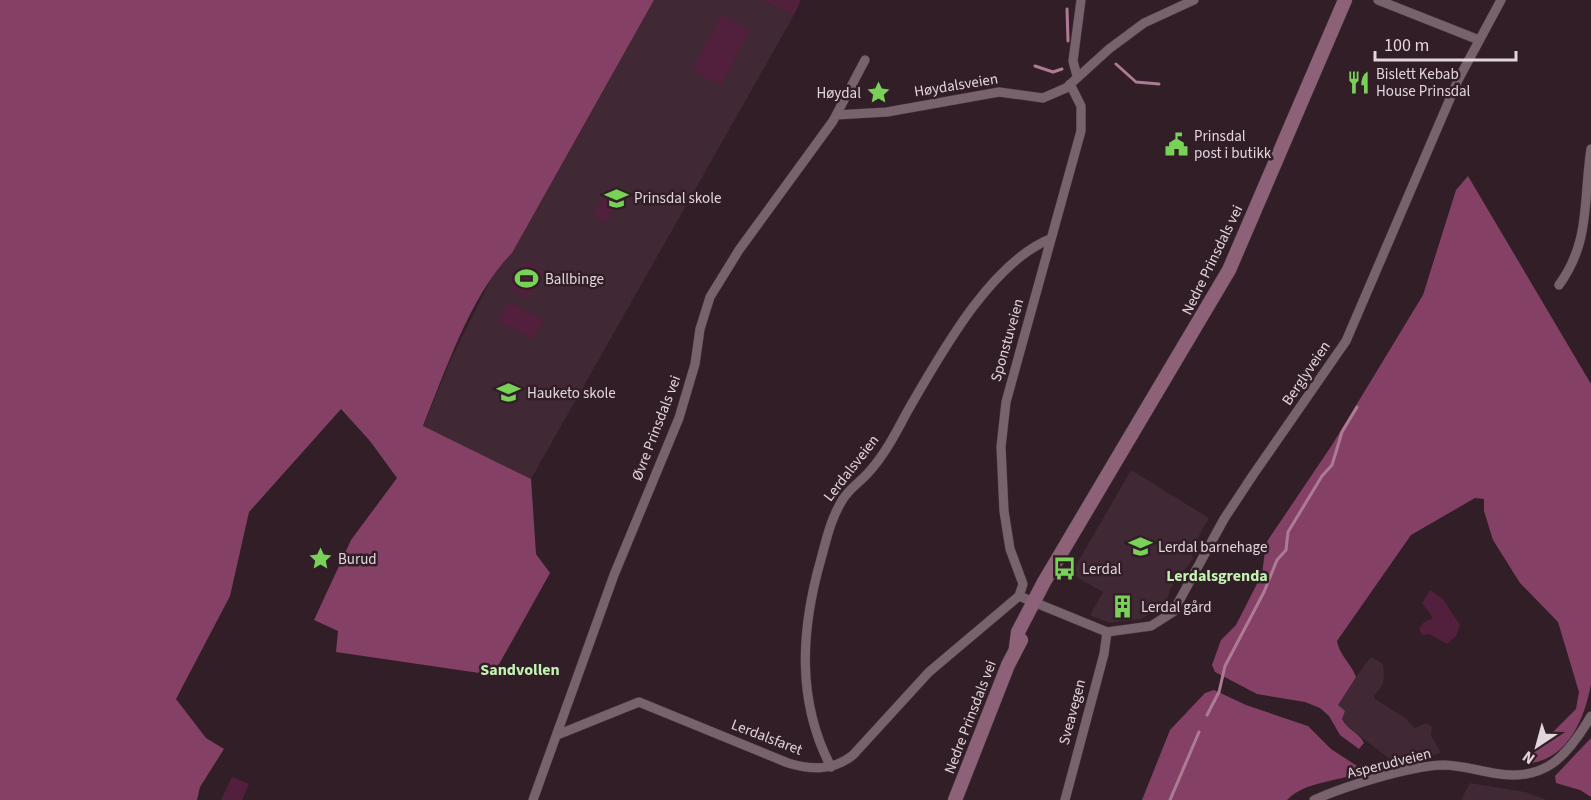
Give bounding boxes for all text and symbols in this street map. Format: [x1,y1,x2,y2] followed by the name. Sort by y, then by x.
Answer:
[1375,24,1516,62] scale bar
[1384,33,1429,58] text: 100 m
[1376,64,1471,102] place label: Bislett Kebab House Prinsdal
[913,69,999,102] street label: Høydalsveien
[1345,70,1371,96] restaurant icon: Bislett Kebab House Prinsdal
[866,80,892,106] place icon: Høydal
[816,83,861,104] place label: Høydal
[1194,126,1272,164] place label: Prinsdal post i butikk
[1163,132,1189,158] public building icon: Prinsdal post i butikk
[603,185,629,211] school or university icon: Prinsdal skole
[634,188,721,209] place label: Prinsdal skole
[1177,202,1248,319] street label: Nedre Prinsdals vei
[514,266,540,292] sports icon: Ballbinge
[545,269,604,290] place label: Ballbinge
[986,296,1029,384] street label: Sponstuveien
[1277,337,1336,410] street label: Berglyveien
[627,372,686,484] street label: Øvre Prinsdals vei
[496,380,522,406] school or university icon: Hauketo skole
[527,383,616,404] place label: Hauketo skole
[819,431,884,506] street label: Lerdalsveien
[1127,534,1153,560] school or university icon: Lerdal barnehage
[1158,537,1267,558] place label: Lerdal barnehage
[307,546,333,572] place icon: Burud
[338,549,377,570] place label: Burud
[1051,556,1077,582] bus stop icon: Lerdal
[1082,559,1121,580] place label: Lerdal
[1166,565,1268,587] district label: Lerdalsgrenda
[1110,594,1136,620] building icon: Lerdal gård
[1141,597,1212,618] place label: Lerdal gård
[939,657,1002,777] street label: Nedre Prinsdals vei
[480,659,560,681] district label: Sandvollen
[1054,677,1091,747] street label: Sveavegen
[728,714,805,761] street label: Lerdalsfaret
[1507,716,1567,776] north arrow
[1345,743,1433,784] street label: Asperudveien
[1518,745,1540,769] text: N

